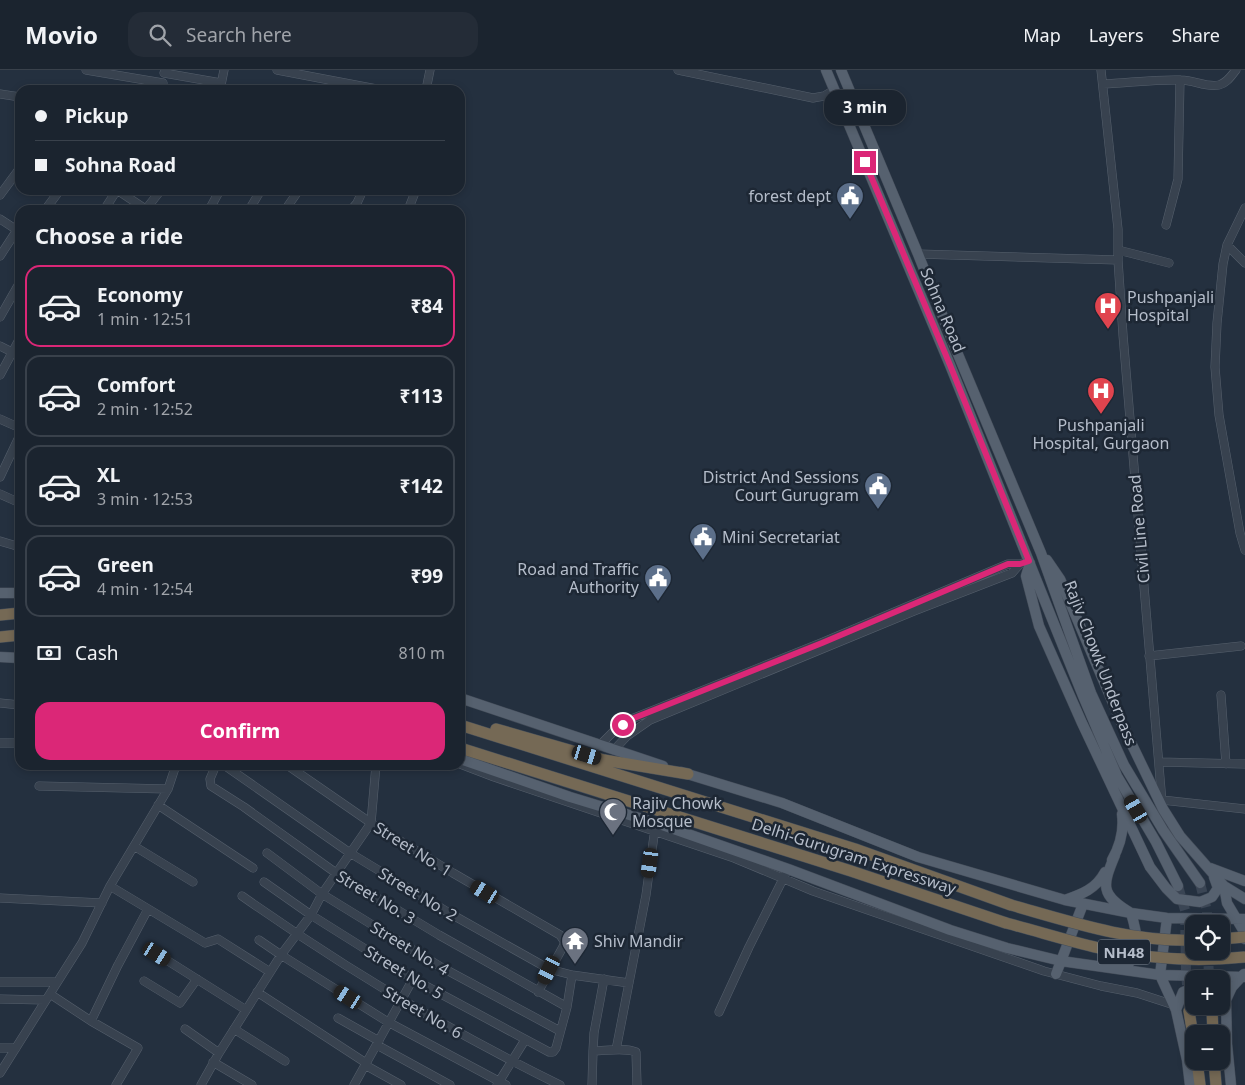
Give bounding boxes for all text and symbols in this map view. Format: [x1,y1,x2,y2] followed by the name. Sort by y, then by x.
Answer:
[128,12,478,57] search box
[25,18,98,51] text: Movio
[146,21,174,49] icon: search
[186,22,292,48] text: Search here
[1023,23,1061,47] text: Map
[1089,23,1144,47] text: Layers
[1172,23,1220,47] text: Share
[824,89,906,124] callout: 3 min
[843,96,887,118] text: 3 min
[65,103,128,129] text: Pickup
[854,151,876,173] route end
[65,152,176,178] text: Sohna Road
[835,181,865,220] public building icon: forest dept
[748,185,831,207] place label: forest dept
[35,220,183,250] text: Choose a ride
[915,264,971,356] street label: Sohna Road
[97,282,183,308] text: Economy
[37,284,82,329] icon: car
[1127,286,1214,326] place label: Pushpanjali Hospital
[1093,291,1123,330] hospital icon: Pushpanjali Hospital
[410,293,443,319] text: ₹84
[97,308,193,330] text: 1 min · 12:51
[97,372,176,398] text: Comfort
[37,374,82,419] icon: car
[1086,376,1116,415] hospital icon: Pushpanjali Hospital, Gurgaon
[400,383,443,409] text: ₹113
[97,398,193,420] text: 2 min · 12:52
[1033,414,1169,454] place label: Pushpanjali Hospital, Gurgaon
[97,462,120,488] text: XL
[37,464,82,509] icon: car
[703,466,859,506] place label: District And Sessions Court Gurugram
[863,471,893,510] public building icon: District And Sessions Court Gurugram
[400,473,443,499] text: ₹142
[1123,474,1155,584] street label: Civil Line Road
[97,488,193,510] text: 3 min · 12:53
[688,522,718,561] public building icon: Mini Secretariat
[722,526,840,548] place label: Mini Secretariat
[97,552,154,578] text: Green
[37,554,82,599] icon: car
[517,558,640,598] place label: Road and Traffic Authority
[410,563,443,589] text: ₹99
[643,563,673,602] public building icon: Road and Traffic Authority
[1059,577,1143,749] street label: Rajiv Chowk Underpass
[97,578,193,600] text: 4 min · 12:54
[35,639,63,667] icon: cash
[75,640,119,666] text: Cash
[398,642,445,664] text: 810 m
[35,702,445,760] button: Confirm
[612,714,634,736] route start
[570,743,603,767] car
[632,792,722,832] place label: Rajiv Chowk Mosque
[1122,792,1149,826] car
[598,797,628,836] mosque icon: Rajiv Chowk Mosque
[749,813,960,900] street label: Delhi-Gurugram Expressway
[370,816,456,882] street label: Street No. 1
[640,847,659,879] car
[374,862,462,926] street label: Street No. 2
[332,865,420,929] street label: Street No. 3
[468,878,501,906] car
[1185,915,1230,1070] map controls
[1185,915,1230,960] button: locate
[366,916,454,980] street label: Street No. 4
[560,926,590,965] temple icon: Shiv Mandir
[594,930,683,952] place label: Shiv Mandir
[140,940,173,968] car
[360,940,448,1004] street label: Street No. 5
[1098,940,1150,964] road number: NH48
[535,953,562,987] car
[1185,970,1230,1015] button: +
[379,980,467,1044] street label: Street No. 6
[331,983,364,1011] car
[1185,1025,1230,1070] button: −

